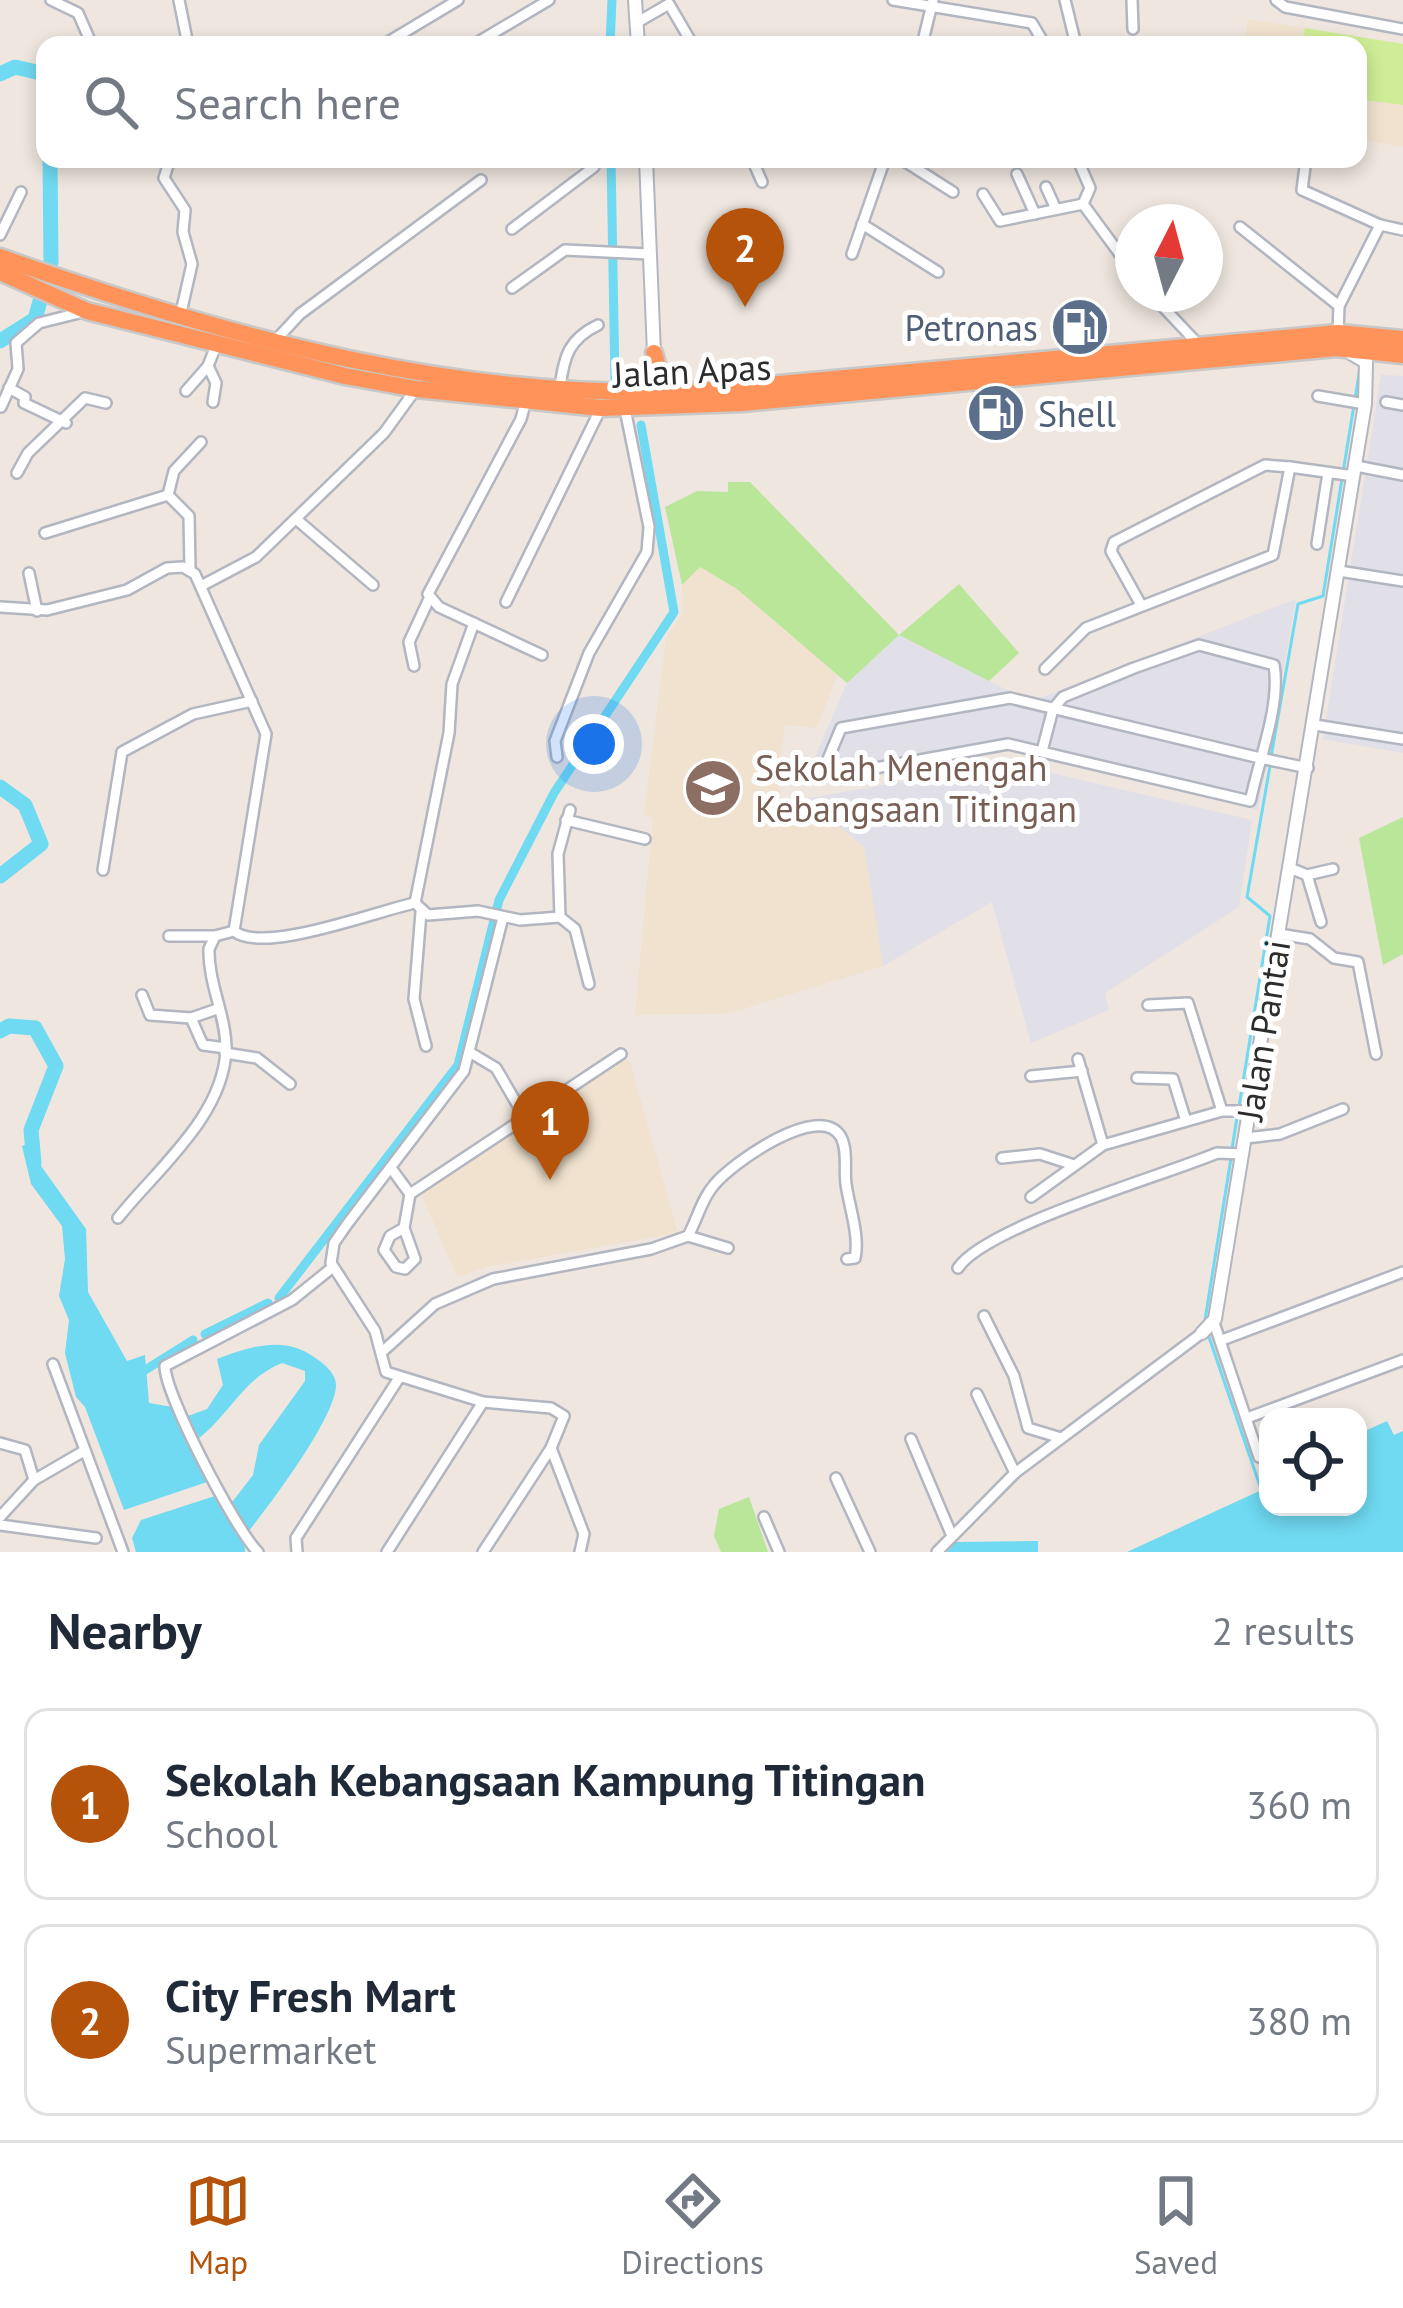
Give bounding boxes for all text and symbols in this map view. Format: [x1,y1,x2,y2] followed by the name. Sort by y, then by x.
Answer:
[36,36,1367,168] search box
[78,69,144,135] icon: search
[174,73,401,131] text: Search here
[1115,204,1223,312] north arrow
[706,208,784,307] pin: 2
[1049,296,1111,358] fuel station icon: Petronas
[904,304,1038,351] place label: Petronas
[610,342,772,398] street label: Jalan Apas
[965,382,1027,444] fuel station icon: Shell
[1038,390,1117,437] place label: Shell
[564,714,624,774] your location
[755,744,1077,832] place label: Sekolah Menengah Kebangsaan Titingan
[682,757,744,819] school or university icon: Sekolah Menengah Kebangsaan Titingan
[1225,936,1300,1126] street label: Jalan Pantai
[511,1081,589,1180] pin: 1
[1259,1408,1367,1516] map controls
[1259,1408,1367,1516] button: locate
[48,1597,202,1663] text: Nearby
[1212,1605,1355,1656] text: 2 results
[165,1750,926,1808] text: Sekolah Kebangsaan Kampung Titingan
[79,1779,101,1830] text: 1
[1246,1779,1352,1830] text: 360 m
[165,1808,278,1859] text: School
[165,1966,456,2024] text: City Fresh Mart
[79,1995,101,2046] text: 2
[1246,1995,1352,2046] text: 380 m
[165,2024,376,2075] text: Supermarket
[185,2168,251,2283] tab: Map
[621,2168,764,2283] tab: Directions
[1134,2168,1218,2283] tab: Saved

